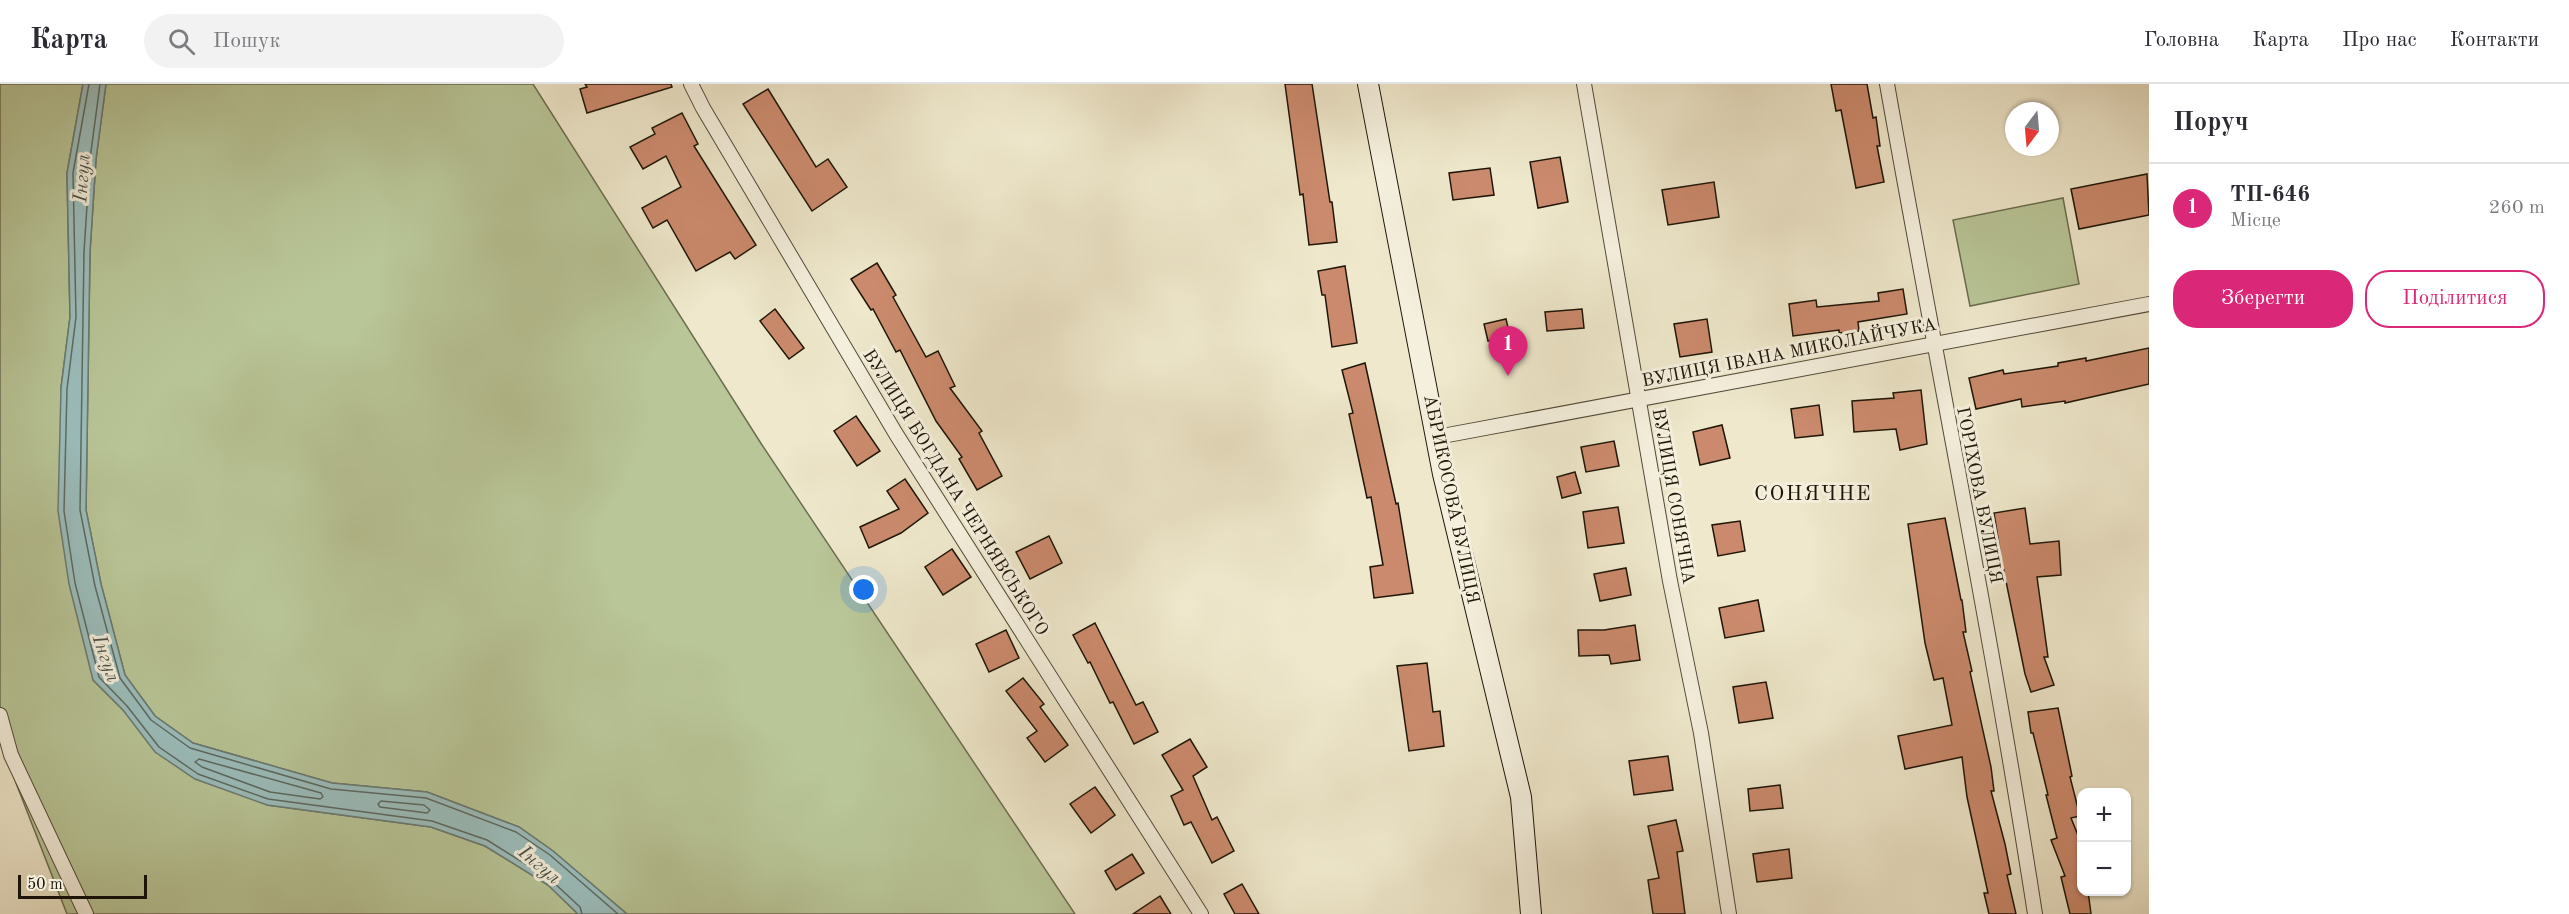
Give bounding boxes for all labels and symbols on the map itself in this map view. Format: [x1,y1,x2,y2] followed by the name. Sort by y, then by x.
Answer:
[2005,102,2059,156] north arrow
[71,153,95,204] water label: Інгул
[1640,312,1938,390] street label: ВУЛИЦЯ ІВАНА МИКОЛАЙЧУКА
[1488,326,1528,376] pin: 1
[859,346,1051,639] street label: ВУЛИЦЯ БОГДАНА ЧЕРНЯВСЬКОГО
[1420,393,1482,605] street label: АБРИКОСОВА ВУЛИЦЯ
[1953,405,2005,585] street label: ГОРІХОВА ВУЛИЦЯ
[1649,407,1697,586] street label: ВУЛИЦЯ СОНЯЧНА
[1754,484,1872,505] district label: СОНЯЧНЕ
[849,575,878,604] your location
[87,632,122,685] water label: Інгул
[513,842,564,889] water label: Інгул
[18,872,147,900] scale bar

